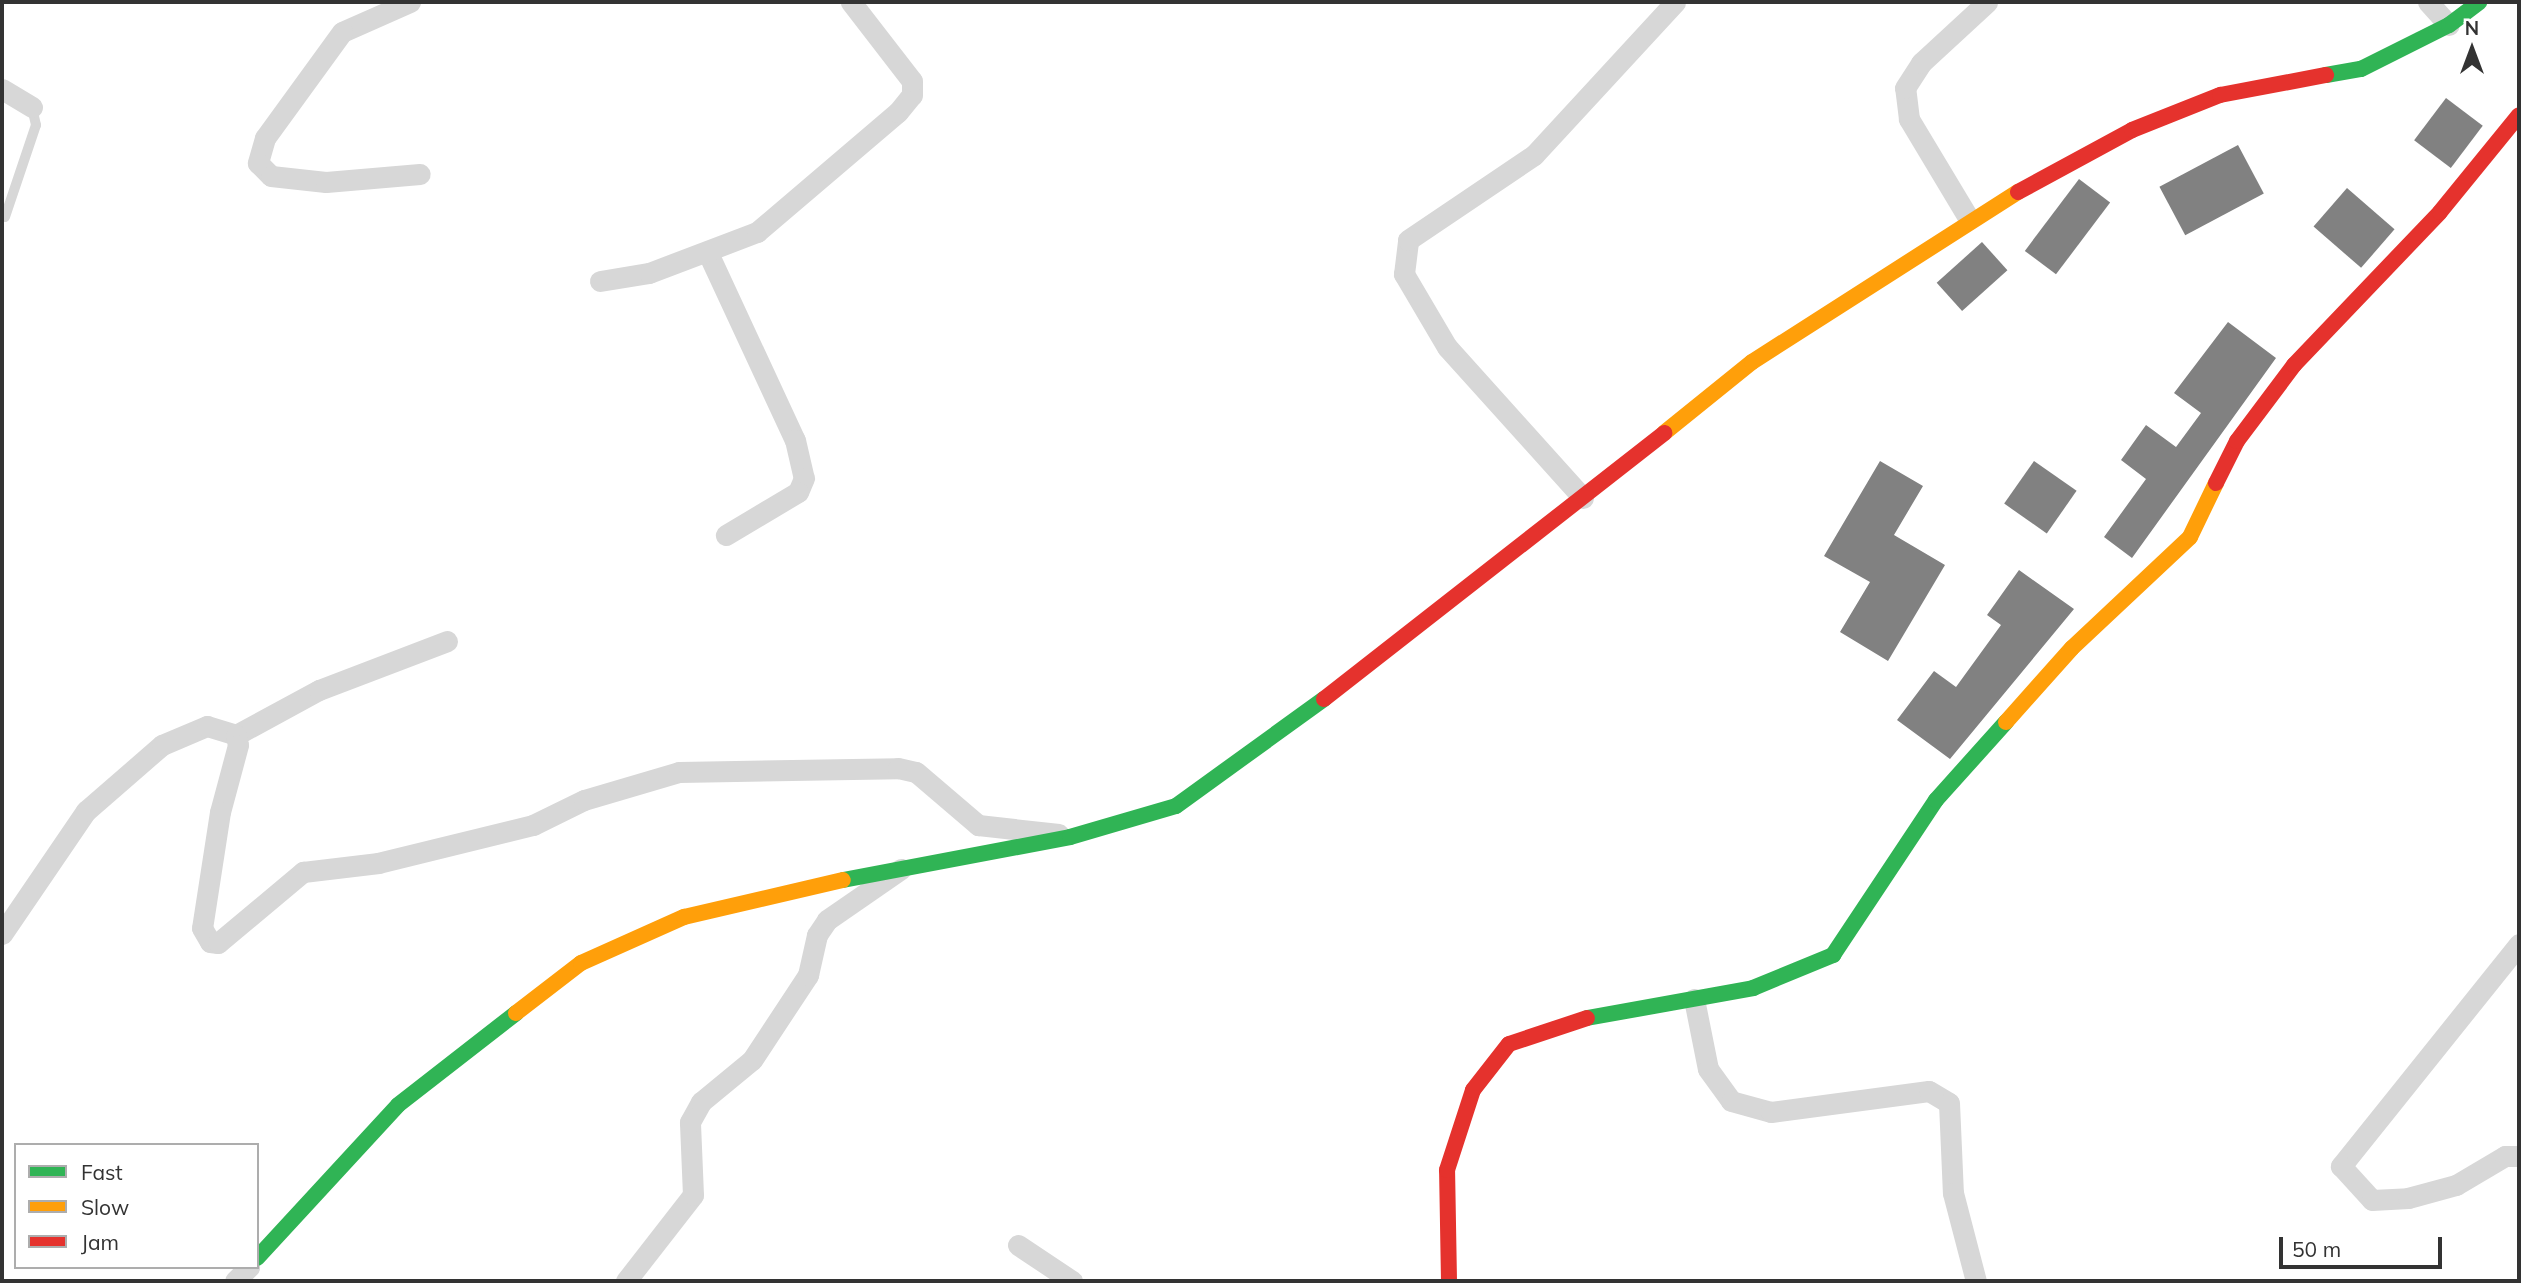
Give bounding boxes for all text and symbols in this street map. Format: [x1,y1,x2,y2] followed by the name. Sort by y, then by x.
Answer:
[2437,14,2507,84] north arrow
[2465,16,2479,40] text: N
[14,1143,259,1269] legend
[81,1159,123,1185] text: Fast
[81,1194,129,1220] text: Slow
[2283,1224,2446,1268] scale bar
[81,1229,119,1255] text: Jam
[2292,1236,2341,1262] text: 50 m

